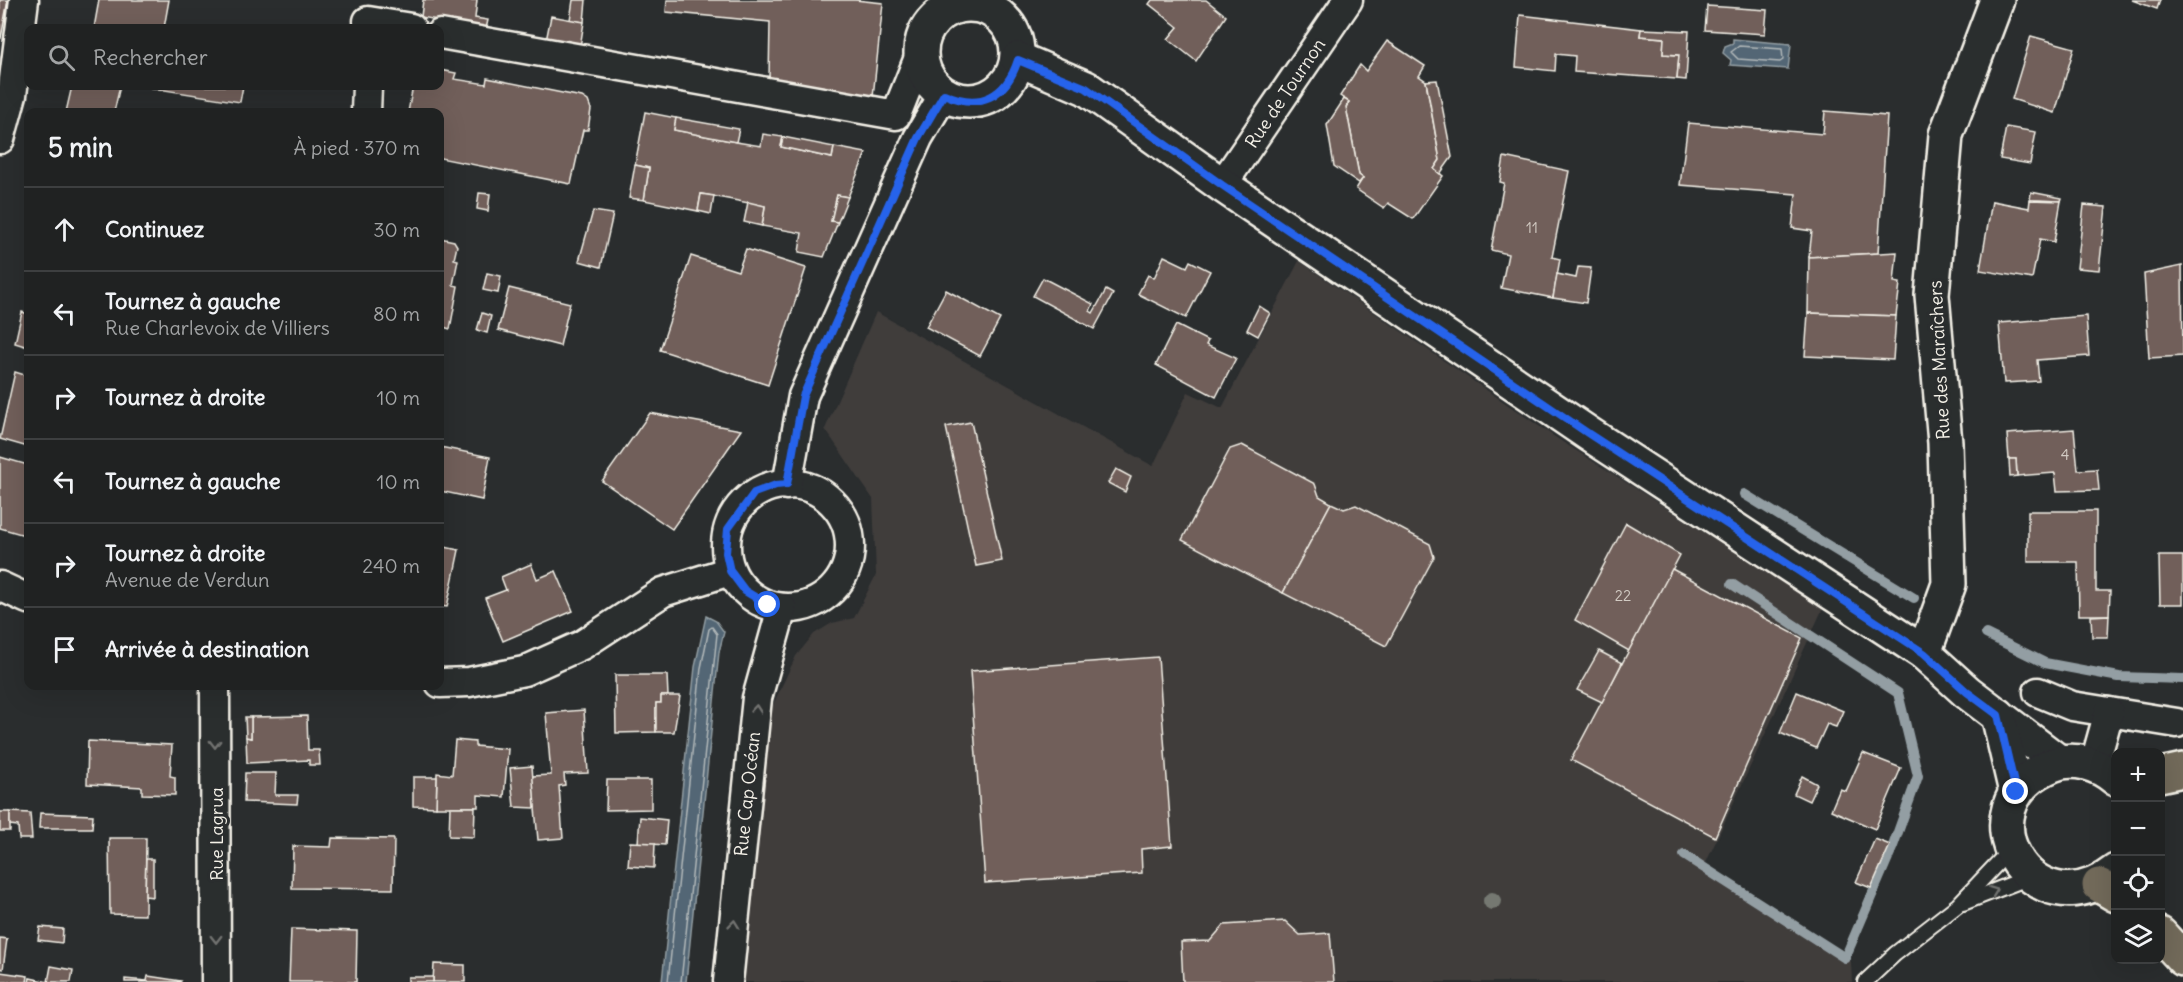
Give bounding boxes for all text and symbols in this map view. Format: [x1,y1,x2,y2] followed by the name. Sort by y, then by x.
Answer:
[24,24,444,90] search box
[1240,34,1330,152] street label: Rue de Tournon
[45,41,78,74] icon: search
[93,43,208,71] text: Rechercher
[48,131,113,164] text: 5 min
[293,135,420,160] text: À pied · 370 m
[48,213,81,246] icon: ahead
[105,215,204,243] text: Continuez
[373,217,420,242] text: 30 m
[1526,218,1538,237] house number: 11
[1923,280,1955,440] street label: Rue des Maraîchers
[105,287,281,315] text: Tournez à gauche
[48,297,81,330] icon: left
[373,301,420,326] text: 80 m
[105,315,330,340] text: Rue Charlevoix de Villiers
[48,381,81,414] icon: right
[105,383,265,411] text: Tournez à droite
[377,385,420,410] text: 10 m
[2061,445,2070,464] house number: 4
[48,465,81,498] icon: left
[105,467,281,495] text: Tournez à gauche
[377,469,420,494] text: 10 m
[105,539,265,567] text: Tournez à droite
[48,549,81,582] icon: right
[362,553,420,578] text: 240 m
[105,567,269,592] text: Avenue de Verdun
[1615,586,1631,605] house number: 22
[754,591,780,617] route start
[48,633,81,666] icon: arrive
[105,635,309,663] text: Arrivée à destination
[749,704,762,713] one-way arrow
[729,730,765,858] street label: Rue Cap Océan
[209,739,221,748] one-way arrow
[2111,748,2165,964] map controls
[2111,748,2165,802] button: +
[2002,778,2028,804] route end
[205,787,228,881] street label: Rue Lagrua
[2111,802,2165,856] button: −
[2111,856,2165,910] button: locate
[1988,886,1999,898] one-way arrow
[2111,910,2165,964] button: layers
[727,919,740,928] one-way arrow
[210,934,222,943] one-way arrow

